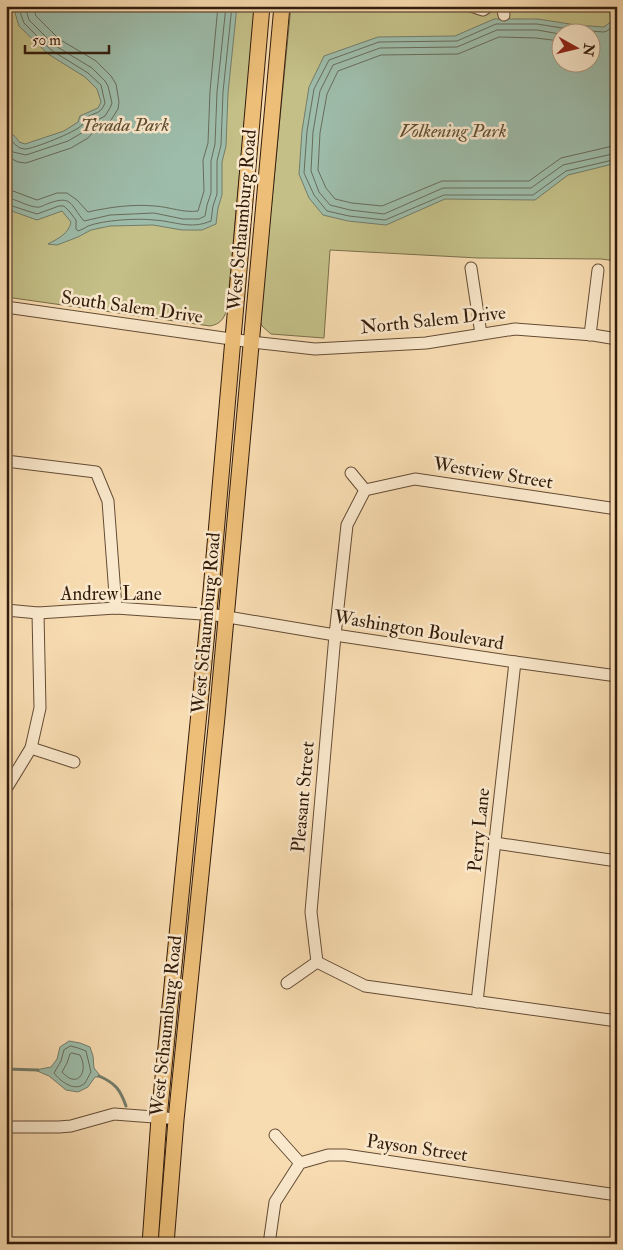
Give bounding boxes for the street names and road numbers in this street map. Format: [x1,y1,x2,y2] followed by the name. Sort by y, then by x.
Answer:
[222,128,262,313] street label: West Schaumburg Road
[60,285,205,329] street label: South Salem Drive
[359,300,507,340] street label: North Salem Drive
[430,452,555,494] street label: Westview Street
[186,531,226,716] street label: West Schaumburg Road
[59,582,162,606] street label: Andrew Lane
[331,605,506,655] street label: Washington Boulevard
[286,740,320,854] street label: Pleasant Street
[463,787,495,873] street label: Perry Lane
[144,934,188,1119] street label: West Schaumburg Road
[365,1129,469,1167] street label: Payson Street

